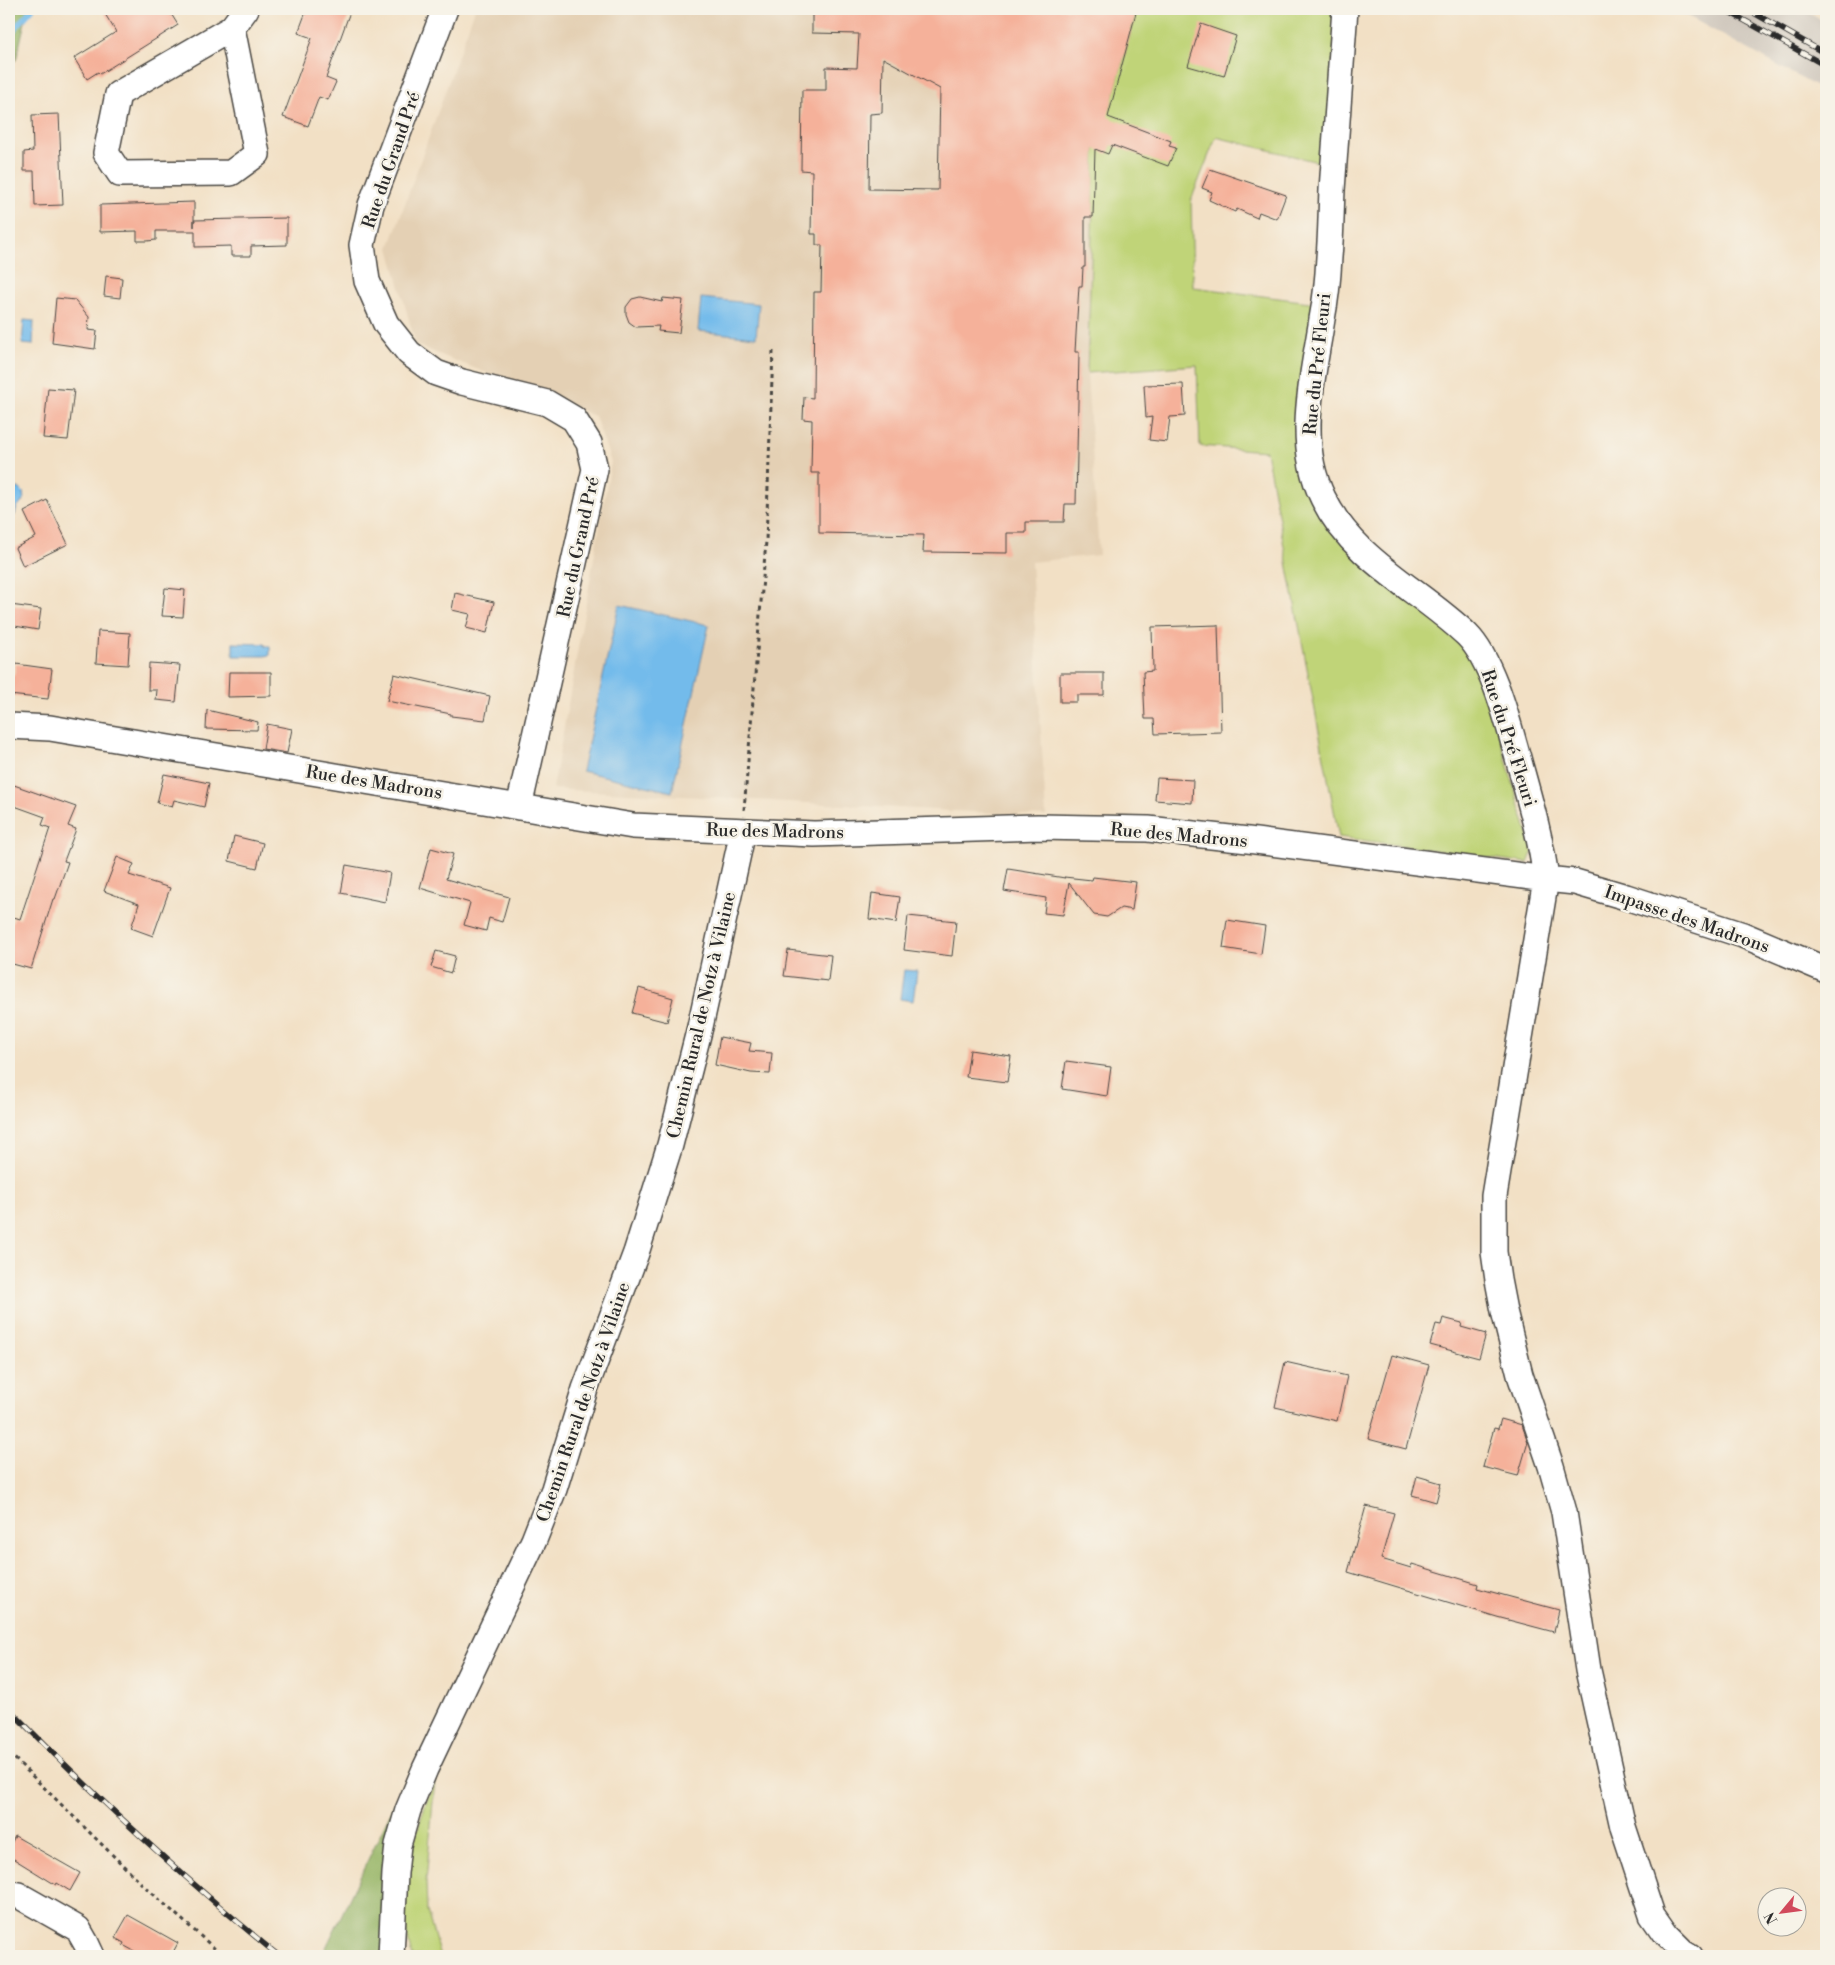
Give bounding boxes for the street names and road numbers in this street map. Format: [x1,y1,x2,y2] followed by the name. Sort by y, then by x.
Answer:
[357,89,426,232] street label: Rue du Grand Pré
[1299,292,1336,436] street label: Rue du Pré Fleuri
[552,475,605,620] street label: Rue du Grand Pré
[1475,667,1542,810] street label: Rue du Pré Fleuri
[304,760,444,805] street label: Rue des Madrons
[1109,818,1249,853] street label: Rue des Madrons
[706,819,844,844] street label: Rue des Madrons
[1601,880,1772,959] street label: Impasse des Madrons
[662,889,741,1141] street label: Chemin Rural de Notz à Vilaine
[531,1279,635,1525] street label: Chemin Rural de Notz à Vilaine

